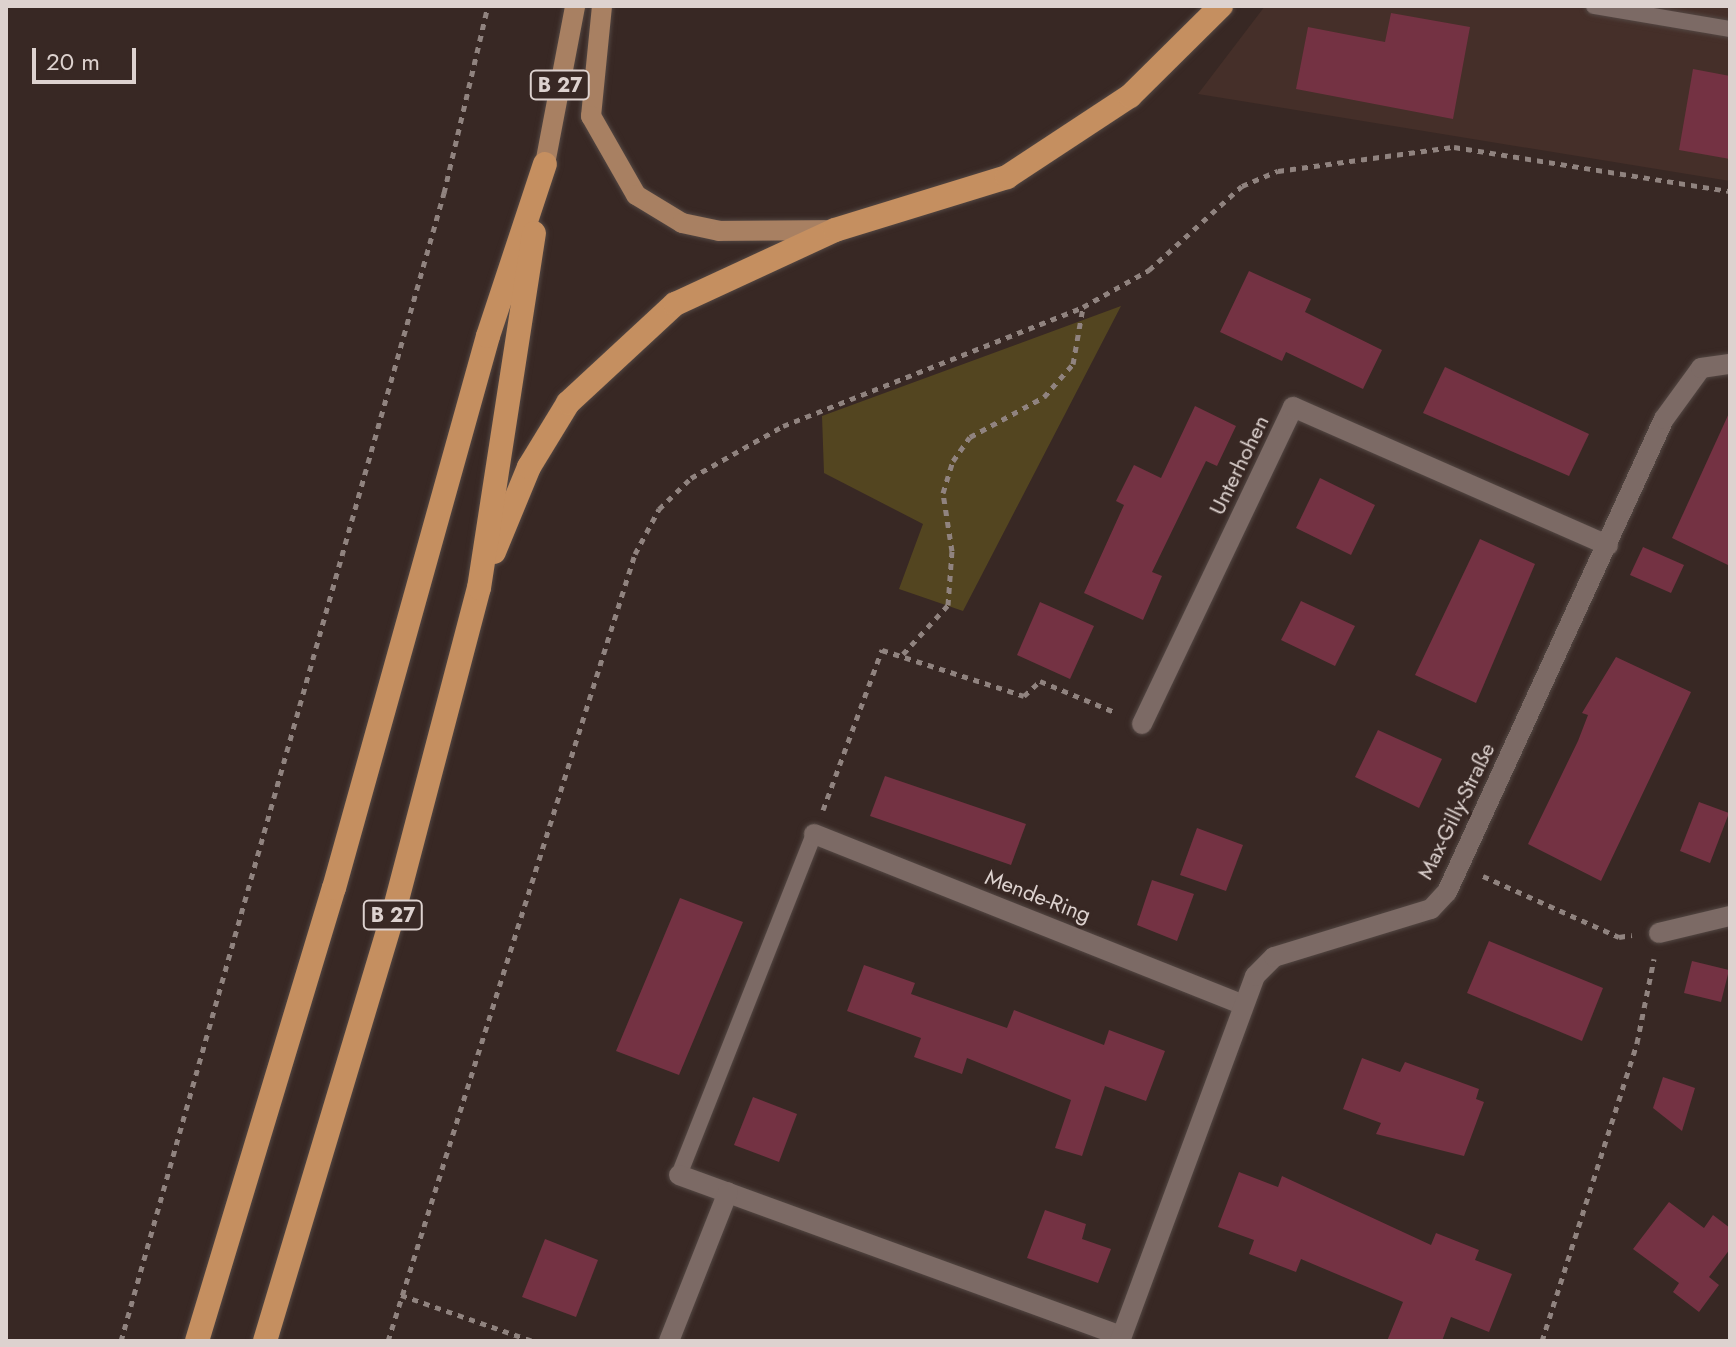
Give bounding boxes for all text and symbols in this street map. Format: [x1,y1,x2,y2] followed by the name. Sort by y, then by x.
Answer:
[36,32,140,82] scale bar
[46,44,100,79] text: 20 m
[528,69,592,101] road number: B 27
[1204,411,1274,519] street label: Unterhohen
[1412,738,1500,884] street label: Max-Gilly-Straße
[981,864,1095,928] street label: Mende-Ring
[361,899,425,931] road number: B 27

